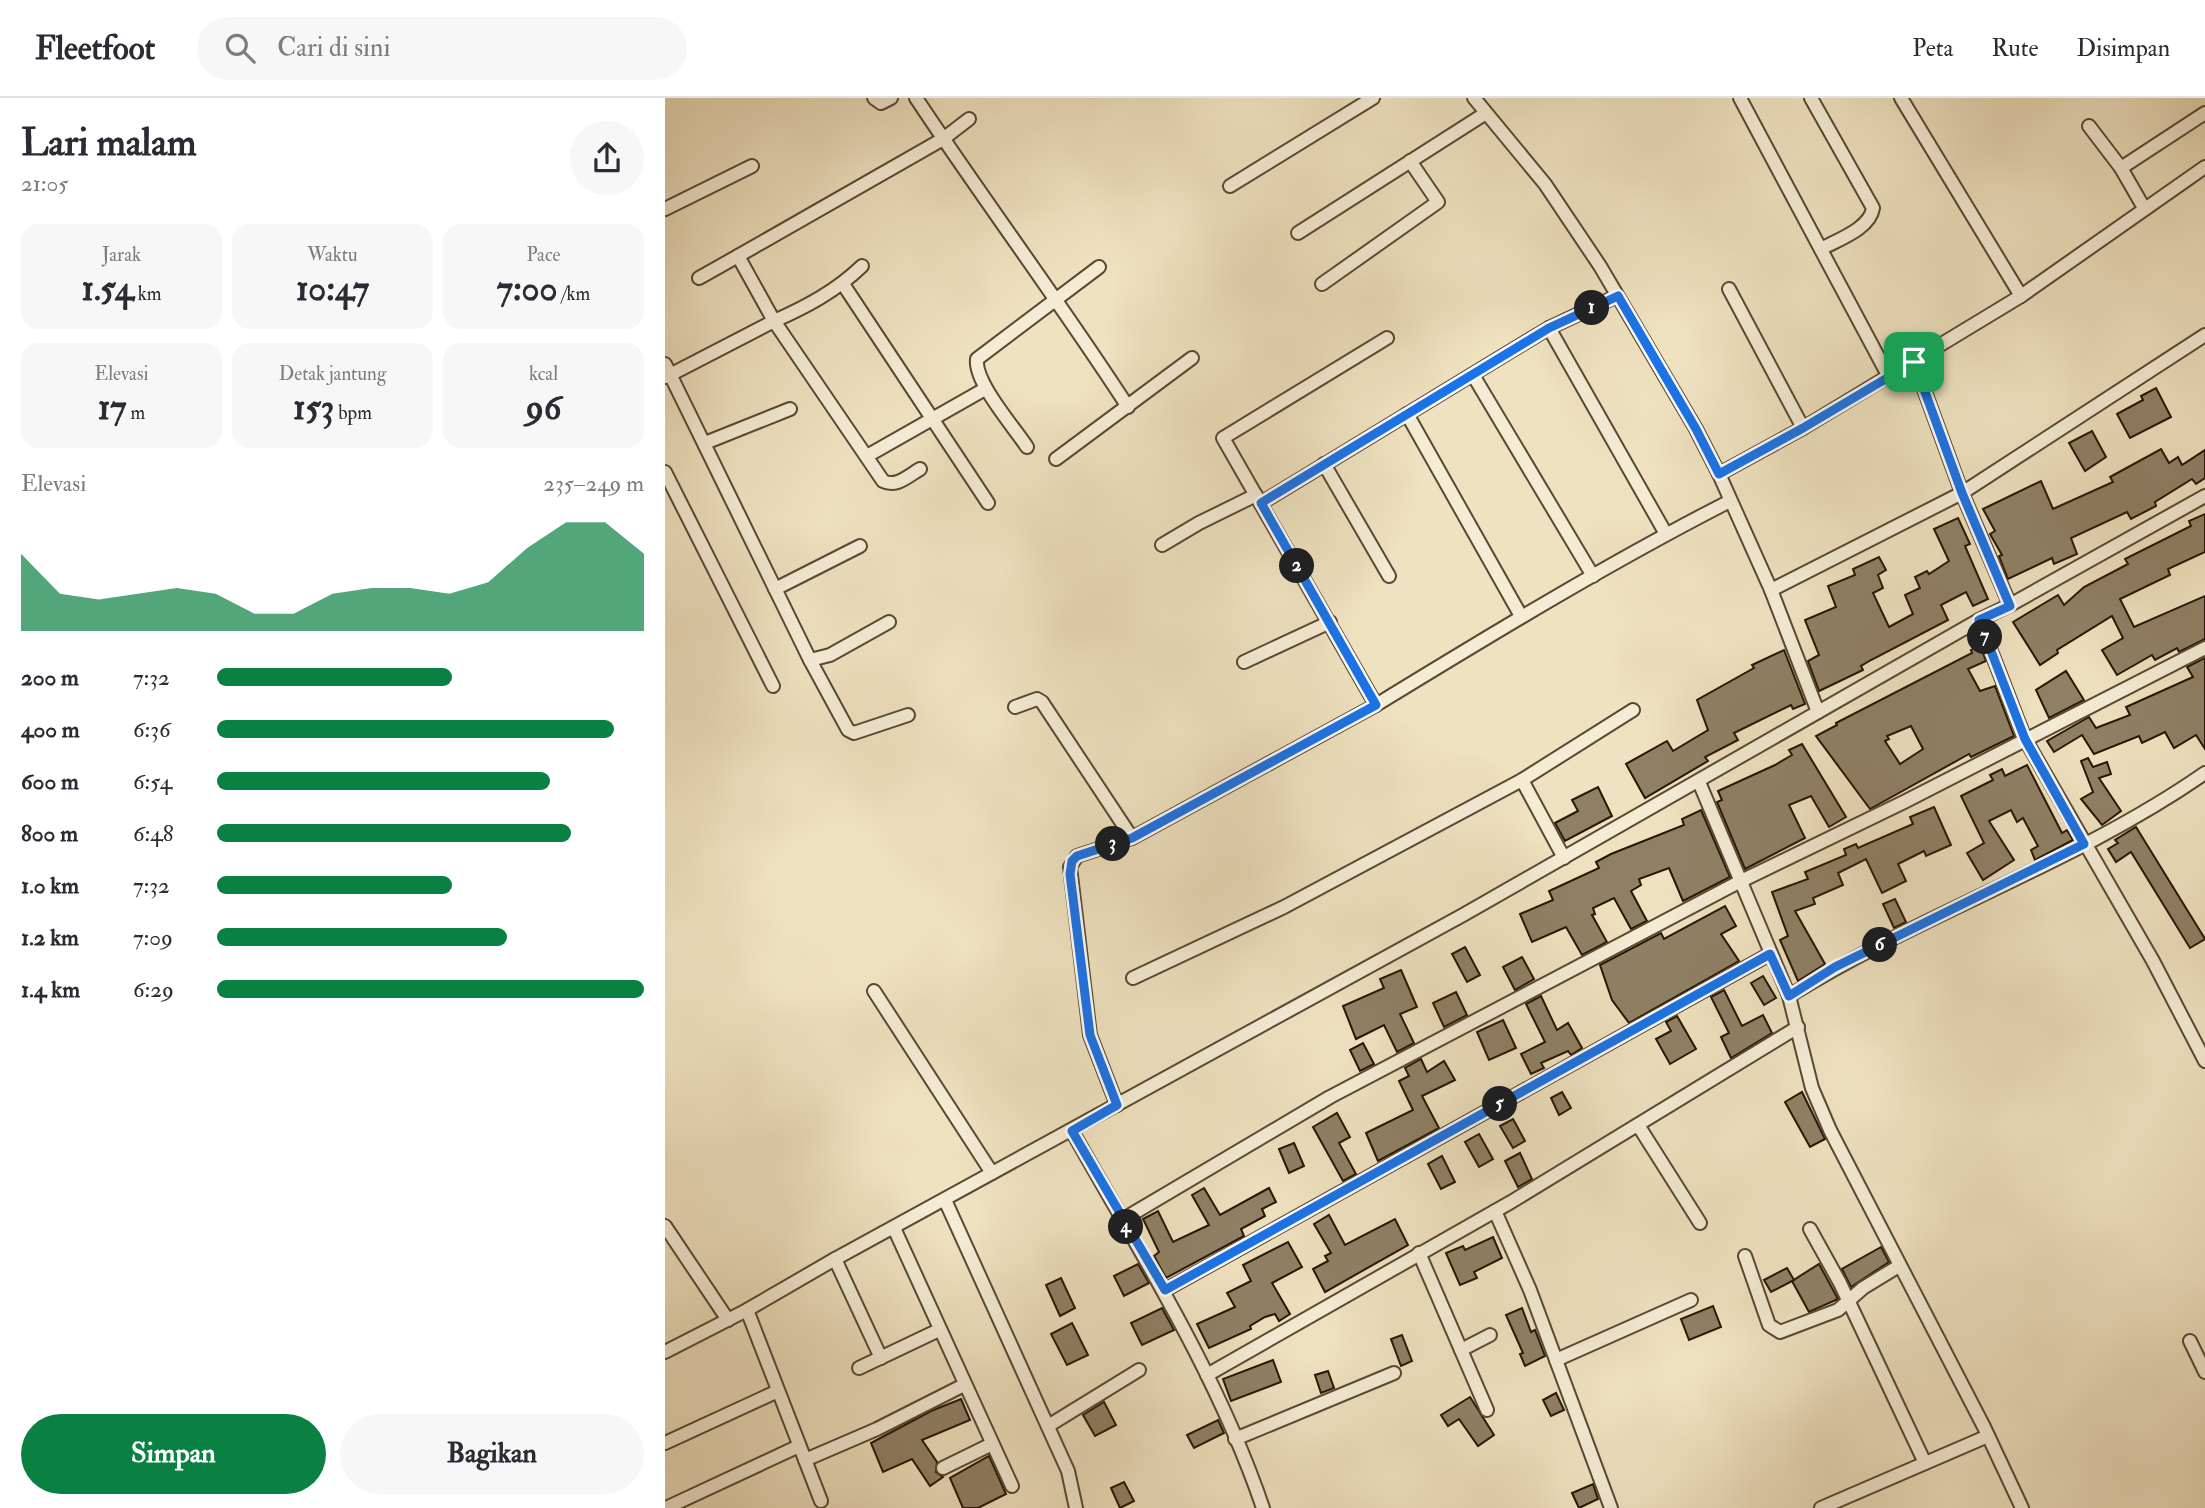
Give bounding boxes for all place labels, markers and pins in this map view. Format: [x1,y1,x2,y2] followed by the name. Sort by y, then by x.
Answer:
[1574,290,1609,326] pin: 1
[1884,332,1944,392] pin
[1279,548,1315,584] pin: 2
[1967,620,2003,654] pin: 7
[1095,826,1131,862] pin: 3
[1863,928,1897,962] pin: 6
[1483,1086,1517,1122] pin: 5
[1109,1210,1143,1244] pin: 4

